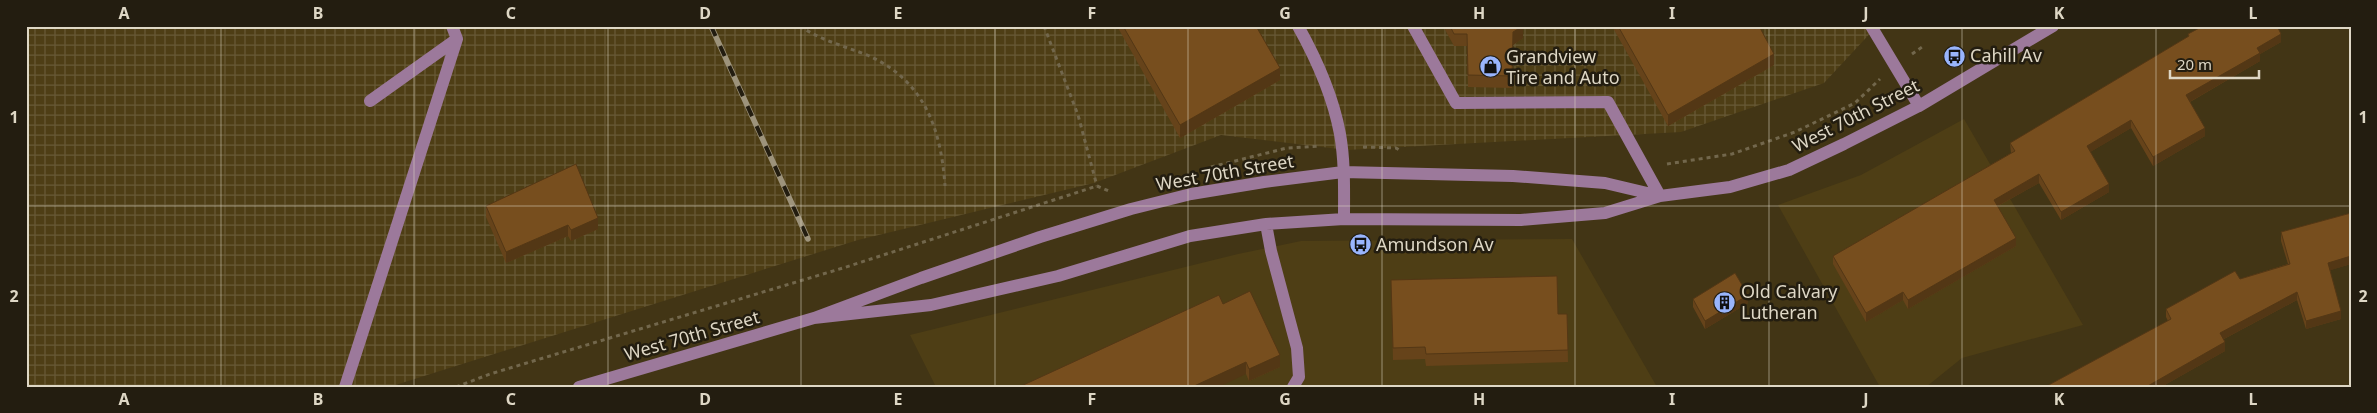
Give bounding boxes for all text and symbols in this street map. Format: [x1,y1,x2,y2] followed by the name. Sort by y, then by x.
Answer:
[118,2,130,24] text: A
[313,2,323,24] text: B
[506,2,516,24] text: C
[699,2,711,24] text: D
[894,2,903,24] text: E
[1088,2,1096,24] text: F
[1279,2,1291,24] text: G
[1473,2,1485,24] text: H
[1669,2,1675,24] text: I
[1861,2,1869,24] text: J
[2054,2,2065,24] text: K
[2249,2,2258,24] text: L
[1970,43,2043,67] place label: Cahill Av
[1506,44,1620,89] place label: Grandview Tire and Auto
[1942,44,1966,68] bus stop icon: Cahill Av
[2170,48,2258,80] scale bar
[2177,54,2212,74] text: 20 m
[1478,55,1502,79] shop icon: Grandview Tire and Auto
[1788,73,1924,157] street label: West 70th Street
[9,106,19,128] text: 1
[2358,106,2368,128] text: 1
[1154,148,1296,196] street label: West 70th Street
[1376,232,1494,256] place label: Amundson Av
[1348,233,1372,257] bus stop icon: Amundson Av
[1741,279,1838,324] place label: Old Calvary Lutheran
[9,285,19,307] text: 2
[2358,285,2368,307] text: 2
[1713,290,1737,314] building icon: Old Calvary Lutheran
[621,304,763,366] street label: West 70th Street
[118,388,130,410] text: A
[313,388,323,410] text: B
[506,388,516,410] text: C
[699,388,711,410] text: D
[894,388,903,410] text: E
[1088,388,1096,410] text: F
[1279,388,1291,410] text: G
[1473,388,1485,410] text: H
[1669,388,1675,410] text: I
[1861,388,1869,410] text: J
[2054,388,2065,410] text: K
[2249,388,2258,410] text: L

